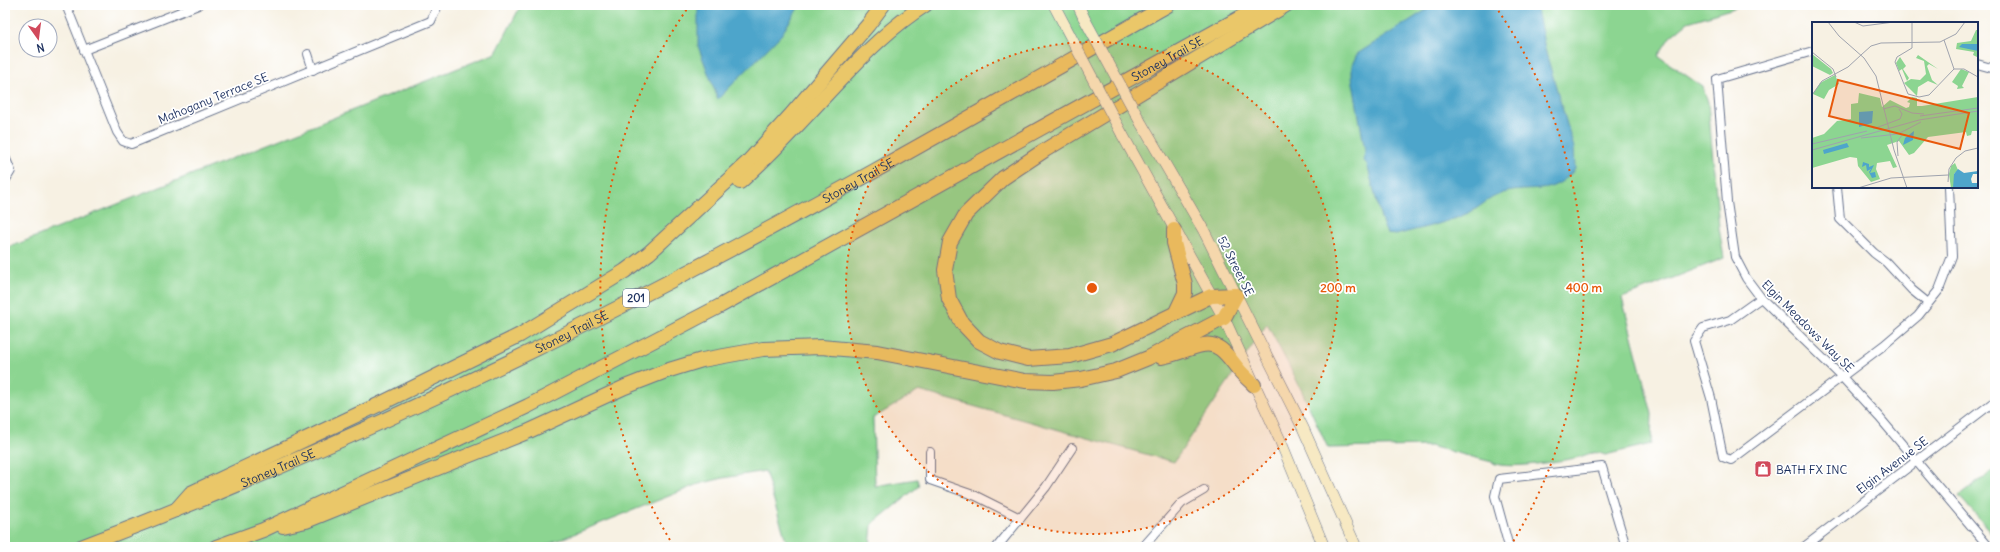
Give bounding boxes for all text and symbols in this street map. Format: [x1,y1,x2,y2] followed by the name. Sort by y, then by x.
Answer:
[18,18,58,58] north arrow
[1812,22,1978,188] inset map
[1128,32,1205,84] street label: Stoney Trail SE
[35,40,46,55] text: N
[156,69,270,127] street label: Mahogany Terrace SE
[820,154,896,206] street label: Stoney Trail SE
[1215,234,1257,298] street label: 52 Street SE
[1759,277,1857,375] street label: Elgin Meadows Way SE
[1320,280,1356,295] text: 200 m
[1566,280,1603,295] text: 400 m
[1085,281,1099,295] centre of rings
[623,289,649,307] road number: 201
[533,307,610,356] street label: Stoney Trail SE
[1853,433,1931,497] street label: Elgin Avenue SE
[238,445,317,490] street label: Stoney Trail SE
[1753,459,1773,479] shop icon: BATH FX INC
[1776,462,1847,477] place label: BATH FX INC

